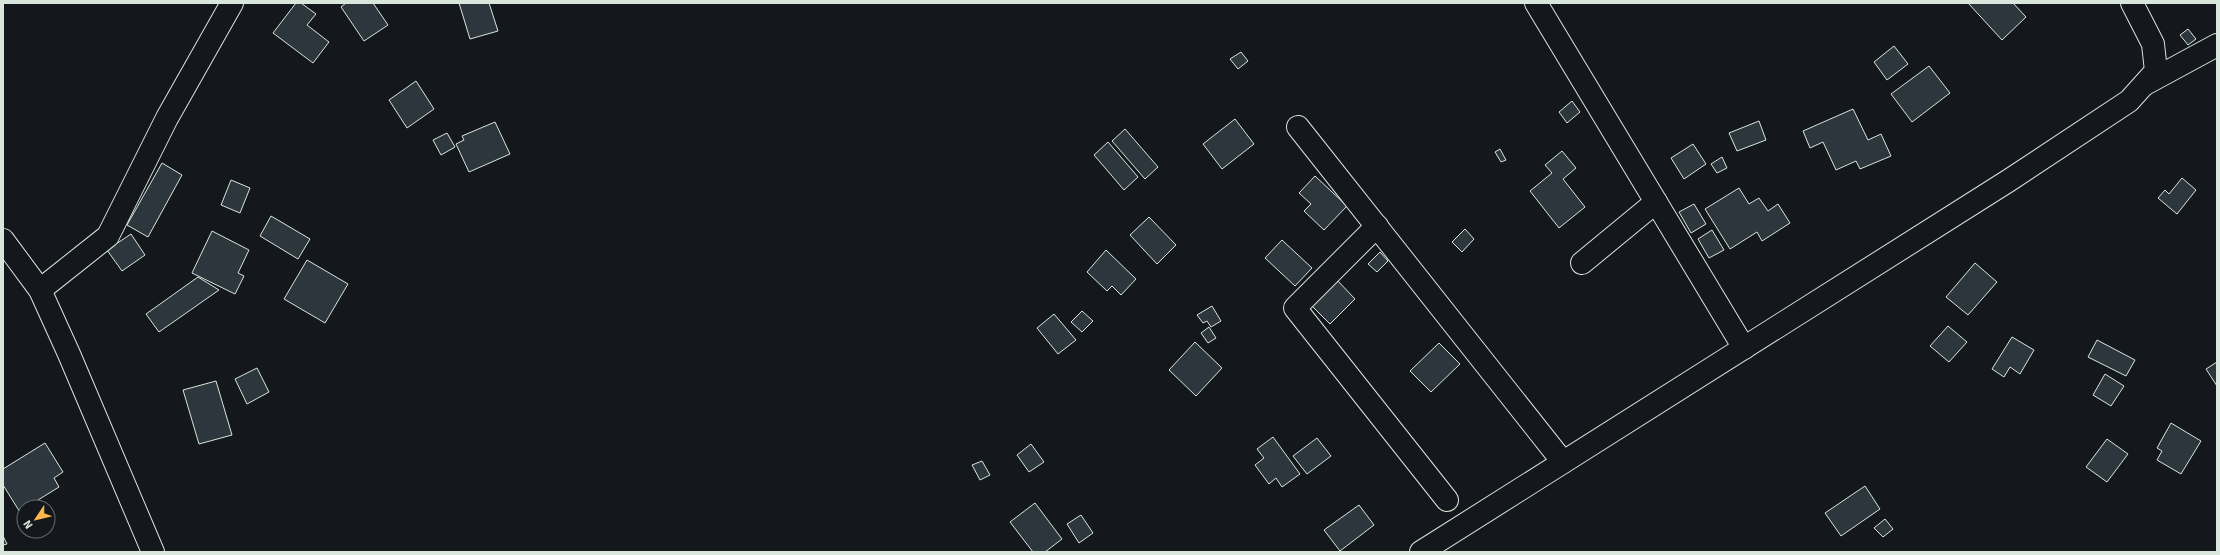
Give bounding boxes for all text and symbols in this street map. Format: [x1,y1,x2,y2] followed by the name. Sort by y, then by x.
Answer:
[16,499,56,539] north arrow
[21,518,36,531] text: N

